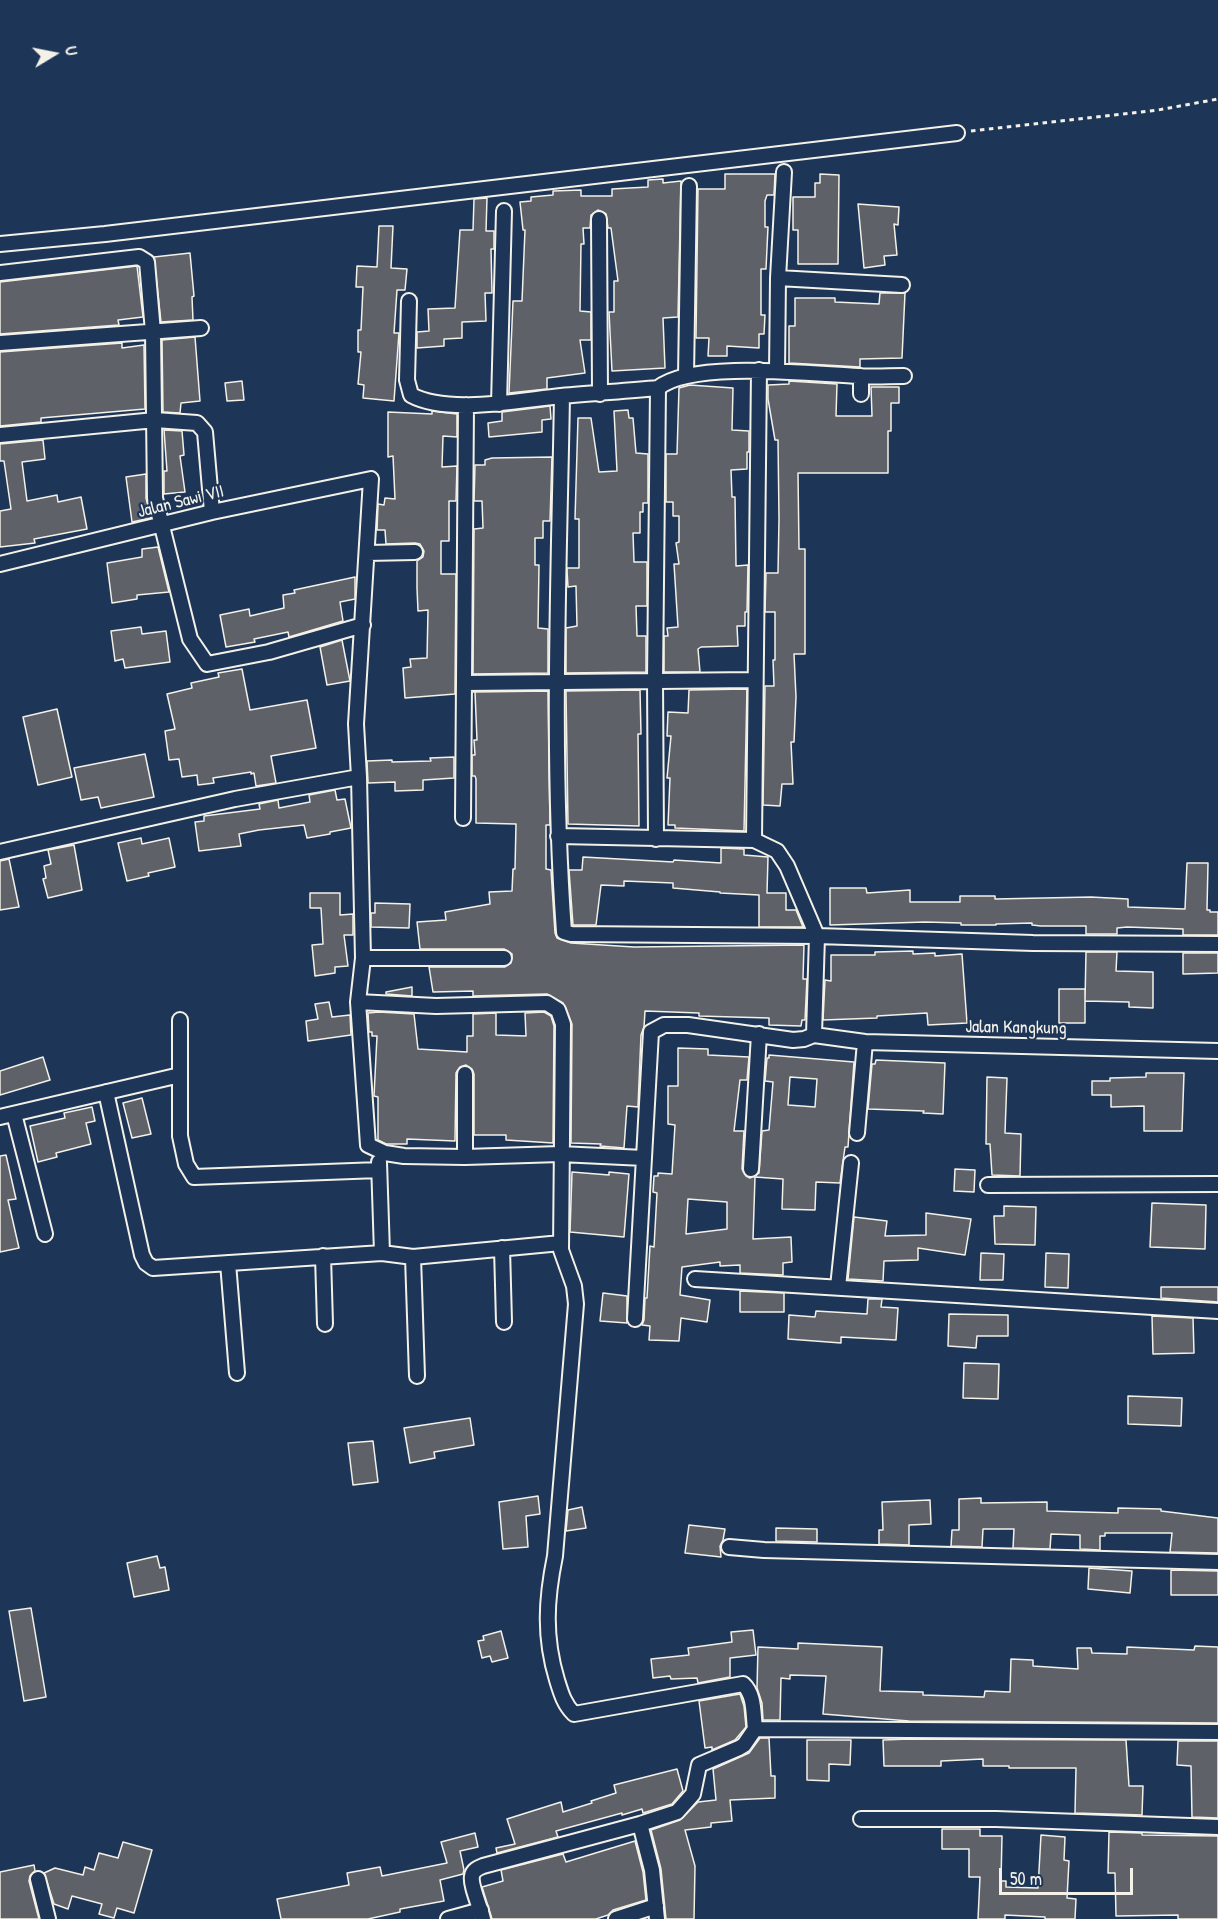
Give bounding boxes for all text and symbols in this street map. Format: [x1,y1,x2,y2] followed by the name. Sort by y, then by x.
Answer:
[24,24,84,84] north arrow
[60,45,83,57] text: U
[136,481,226,523] street label: Jalan Sawi VII
[965,1016,1067,1040] street label: Jalan Kangkung
[1002,1856,1136,1894] scale bar
[1010,1866,1042,1891] text: 50 m

